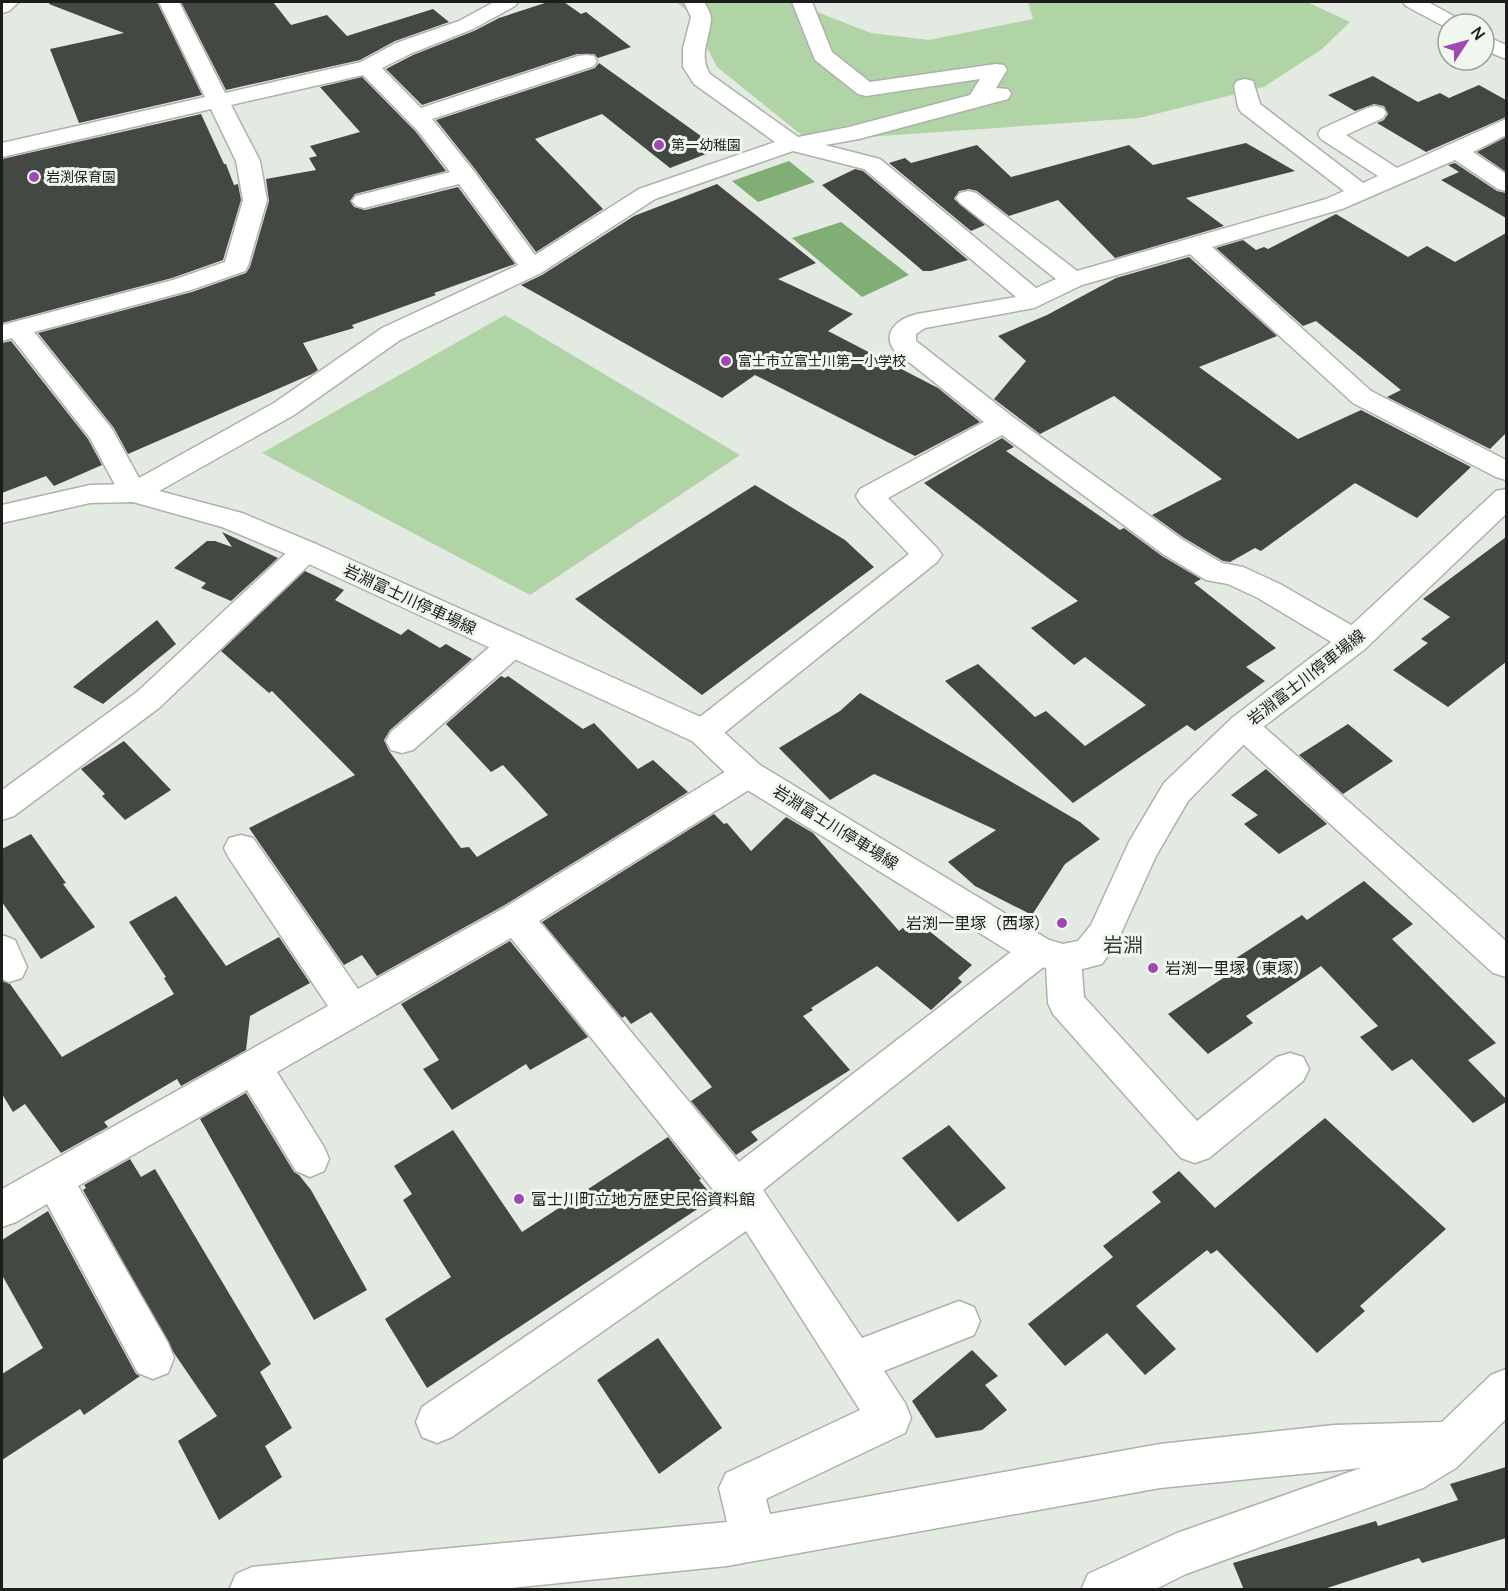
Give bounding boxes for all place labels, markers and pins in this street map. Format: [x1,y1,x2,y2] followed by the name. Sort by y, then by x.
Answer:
[671,135,741,154] place label: 第一幼稚園
[652,138,666,152] marker: 第一幼稚園
[46,167,116,186] place label: 岩渕保育園
[27,170,41,184] marker: 岩渕保育園
[738,351,906,370] place label: 富士市立富士川第一小学校
[719,354,733,368] marker: 富士市立富士川第一小学校
[906,912,1050,934] place label: 岩渕一里塚（西塚）
[1055,916,1069,930] marker: 岩渕一里塚（西塚）
[1165,957,1309,979] place label: 岩渕一里塚（東塚）
[1146,961,1160,975] marker: 岩渕一里塚（東塚）
[531,1188,755,1210] place label: 富士川町立地方歴史民俗資料館
[512,1192,526,1206] marker: 富士川町立地方歴史民俗資料館

